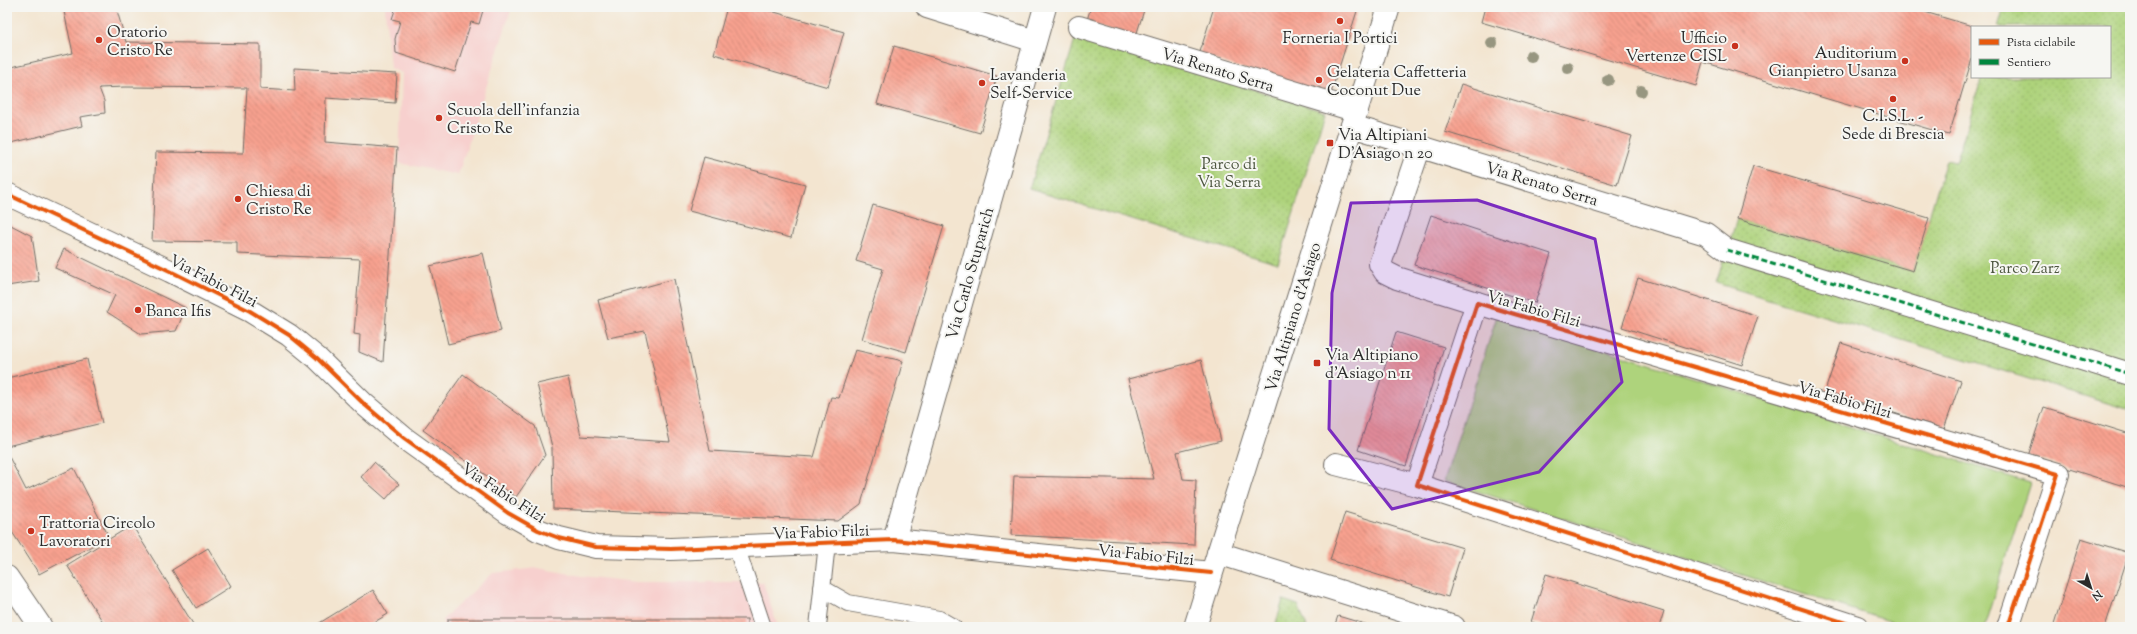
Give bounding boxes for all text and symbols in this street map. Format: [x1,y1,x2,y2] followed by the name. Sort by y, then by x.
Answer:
[1335,16,1345,26] marker: Forneria I Portici
[107,22,173,63] place label: Oratorio Cristo Re
[1971,26,2111,78] legend
[1283,28,1398,51] place label: Forneria I Portici
[1626,28,1727,69] place label: Ufficio Vertenze CISL
[2007,34,2076,52] text: Pista ciclabile
[94,35,104,45] marker: Oratorio Cristo Re
[1730,41,1740,51] marker: Ufficio Vertenze CISL
[1158,43,1277,100] street label: Via Renato Serra
[1769,43,1898,84] place label: Auditorium Gianpietro Usanza
[2007,54,2051,72] text: Sentiero
[1900,56,1910,66] marker: Auditorium Gianpietro Usanza
[1327,62,1467,103] place label: Gelateria Caffetteria Coconut Due
[990,65,1073,106] place label: Lavanderia Self-Service
[1314,75,1324,85] marker: Gelateria Caffetteria Coconut Due
[977,78,987,88] marker: Lavanderia Self-Service
[1888,94,1898,104] marker: C.I.S.L. - Sede di Brescia
[447,100,581,141] place label: Scuola dell'infanzia Cristo Re
[1842,106,1945,147] place label: C.I.S.L. - Sede di Brescia
[434,113,444,123] marker: Scuola dell'infanzia Cristo Re
[1338,125,1433,166] place label: Via Altipiani D'Asiago n 20
[1325,138,1335,148] marker: Via Altipiani D'Asiago n 20
[1197,154,1261,195] park label: Parco di Via Serra
[1482,157,1601,214] street label: Via Renato Serra
[246,181,312,222] place label: Chiesa di Cristo Re
[233,194,243,204] marker: Chiesa di Cristo Re
[941,204,1001,343] street label: Via Carlo Stuparich
[1261,240,1328,395] street label: Via Altipiano d'Asiago
[165,250,262,315] street label: Via Fabio Filzi
[1990,258,2060,281] park label: Parco Zarz
[1484,286,1583,335] street label: Via Fabio Filzi
[146,301,211,324] place label: Banca Ifis
[133,305,143,315] marker: Banca Ifis
[1325,345,1419,386] place label: Via Altipiano d'Asiago n 11
[1312,358,1322,368] marker: Via Altipiano d'Asiago n 11
[1795,377,1894,426] street label: Via Fabio Filzi
[456,458,550,530] street label: Via Fabio Filzi
[39,513,155,554] place label: Trattoria Circolo Lavoratori
[772,520,870,547] street label: Via Fabio Filzi
[26,526,36,536] marker: Trattoria Circolo Lavoratori
[1096,540,1195,573] street label: Via Fabio Filzi
[2071,568,2111,608] north arrow
[2088,585,2106,604] text: N

